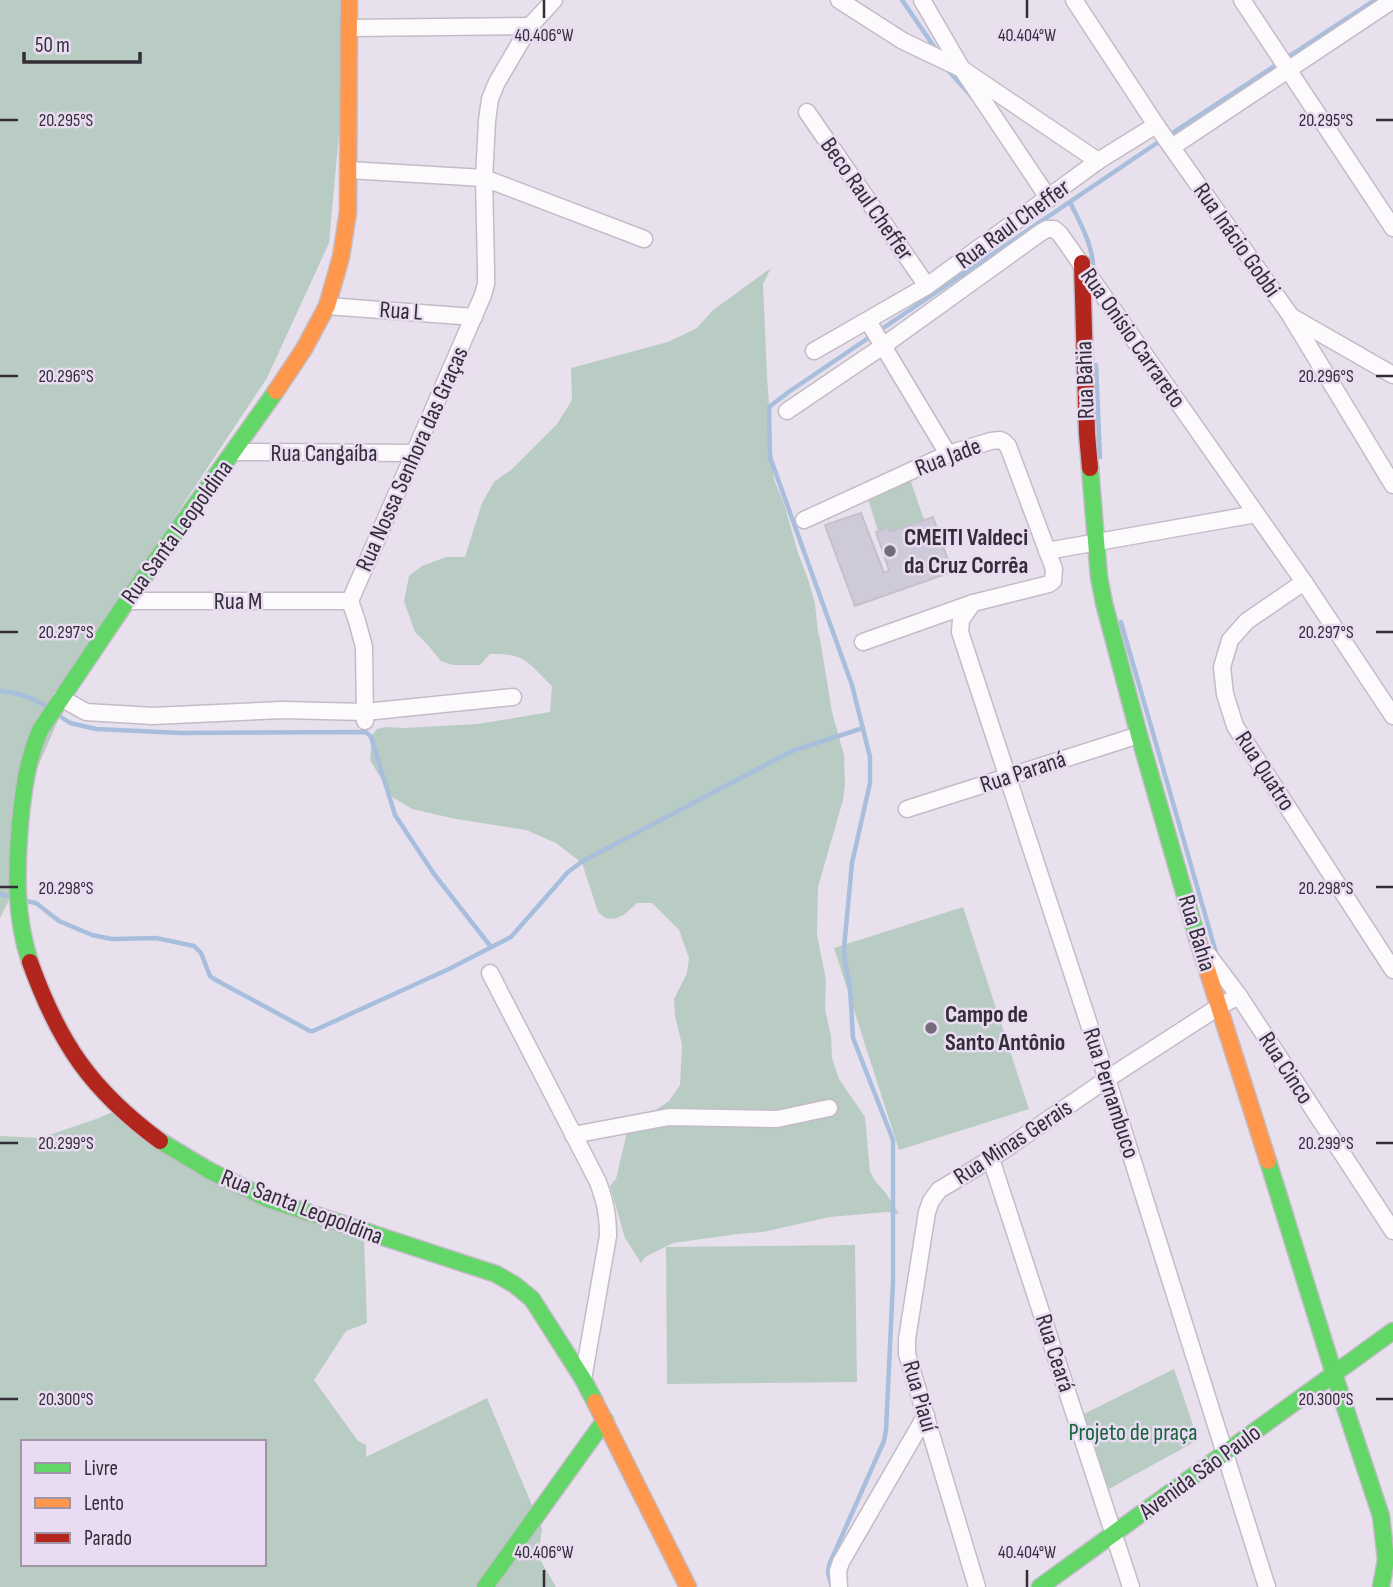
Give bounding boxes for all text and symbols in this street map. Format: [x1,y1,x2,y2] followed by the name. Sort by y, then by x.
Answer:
[24,21,140,65] scale bar
[515,25,574,46] text: 40.406°W
[998,25,1056,46] text: 40.404°W
[35,33,70,58] text: 50 m
[39,110,94,131] text: 20.295°S
[1299,110,1354,131] text: 20.295°S
[814,132,920,266] street label: Beco Raul Cheffer
[950,173,1076,275] street label: Rua Raul Cheffer
[1187,177,1287,303] street label: Rua Inácio Gobbi
[1074,263,1192,413] street label: Rua Onísio Carrareto
[379,295,424,327] street label: Rua L
[1069,340,1101,420] street label: Rua Bahia
[349,342,475,576] street label: Rua Nossa Senhora das Graças
[38,366,94,387] text: 20.296°S
[1298,366,1354,387] text: 20.296°S
[911,431,985,483] street label: Rua Jade
[270,439,378,468] street label: Rua Cangaíba
[115,454,239,610] street label: Rua Santa Leopoldina
[904,523,1028,580] place label: CMEITI Valdeci da Cruz Corrêa
[882,543,898,559] marker: CMEITI Valdeci da Cruz Corrêa
[214,587,262,616] street label: Rua M
[38,622,94,643] text: 20.297°S
[1298,622,1354,643] text: 20.297°S
[1229,726,1301,816] street label: Rua Quatro
[976,745,1070,799] street label: Rua Paraná
[39,878,94,899] text: 20.298°S
[1299,878,1354,899] text: 20.298°S
[1172,891,1222,975] street label: Rua Bahia
[945,1000,1065,1057] place label: Campo de Santo Antônio
[923,1020,939,1036] marker: Campo de Santo Antônio
[1076,1024,1146,1162] street label: Rua Pernambuco
[1252,1027,1320,1109] street label: Rua Cinco
[948,1093,1078,1191] street label: Rua Minas Gerais
[38,1133,94,1154] text: 20.299°S
[1298,1133,1354,1154] text: 20.299°S
[217,1163,387,1251] street label: Rua Santa Leopoldina
[1029,1310,1081,1396] street label: Rua Ceará
[896,1357,944,1435] street label: Rua Piauí
[39,1389,94,1410] text: 20.300°S
[1299,1389,1354,1410] text: 20.300°S
[1068,1418,1198,1447] park label: Projeto de praça
[1133,1418,1267,1526] street label: Avenida São Paulo
[21,1440,266,1566] legend
[84,1456,118,1481] text: Livre
[84,1491,124,1516] text: Lento
[84,1526,132,1551] text: Parado
[515,1542,574,1563] text: 40.406°W
[998,1542,1056,1563] text: 40.404°W

